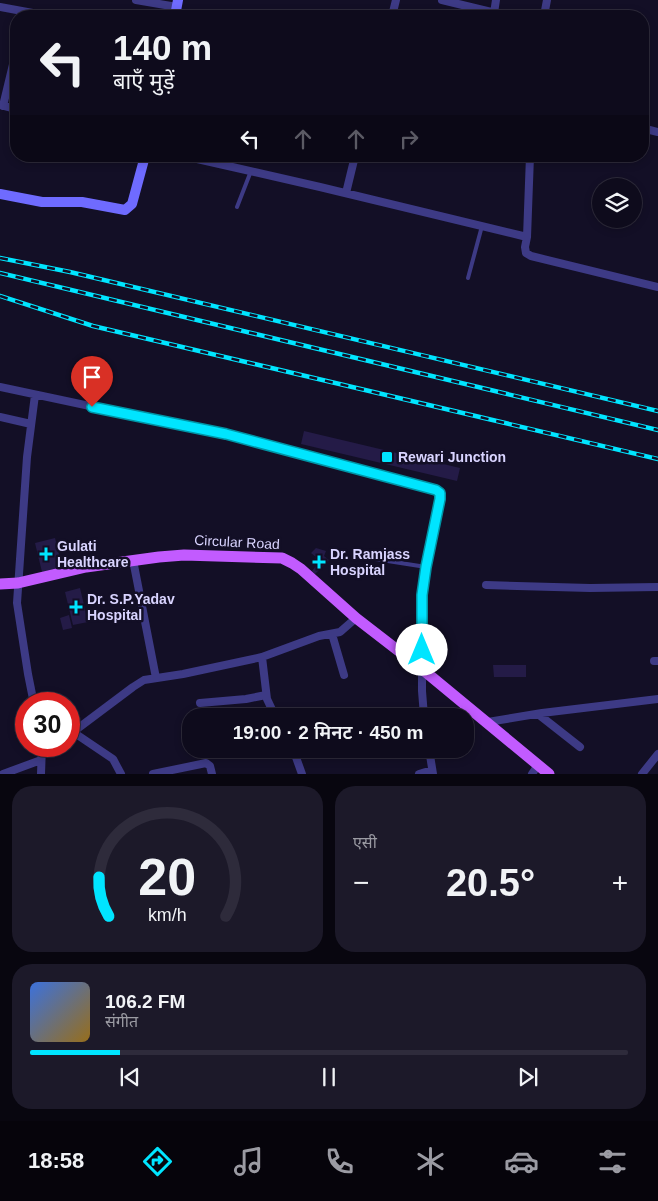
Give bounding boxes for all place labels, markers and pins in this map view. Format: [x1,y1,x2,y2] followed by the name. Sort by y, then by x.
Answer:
[71,356,113,407] pin
[398,449,506,465] place label: Rewari Junction
[380,450,394,464] marker: Rewari Junction
[57,538,129,570] place label: Gulati Healthcare
[330,546,410,578] place label: Dr. Ramjass Hospital
[39,547,53,561] marker: Gulati Healthcare
[312,555,326,569] marker: Dr. Ramjass Hospital
[87,591,175,623] place label: Dr. S.P.Yadav Hospital
[69,600,83,614] marker: Dr. S.P.Yadav Hospital

